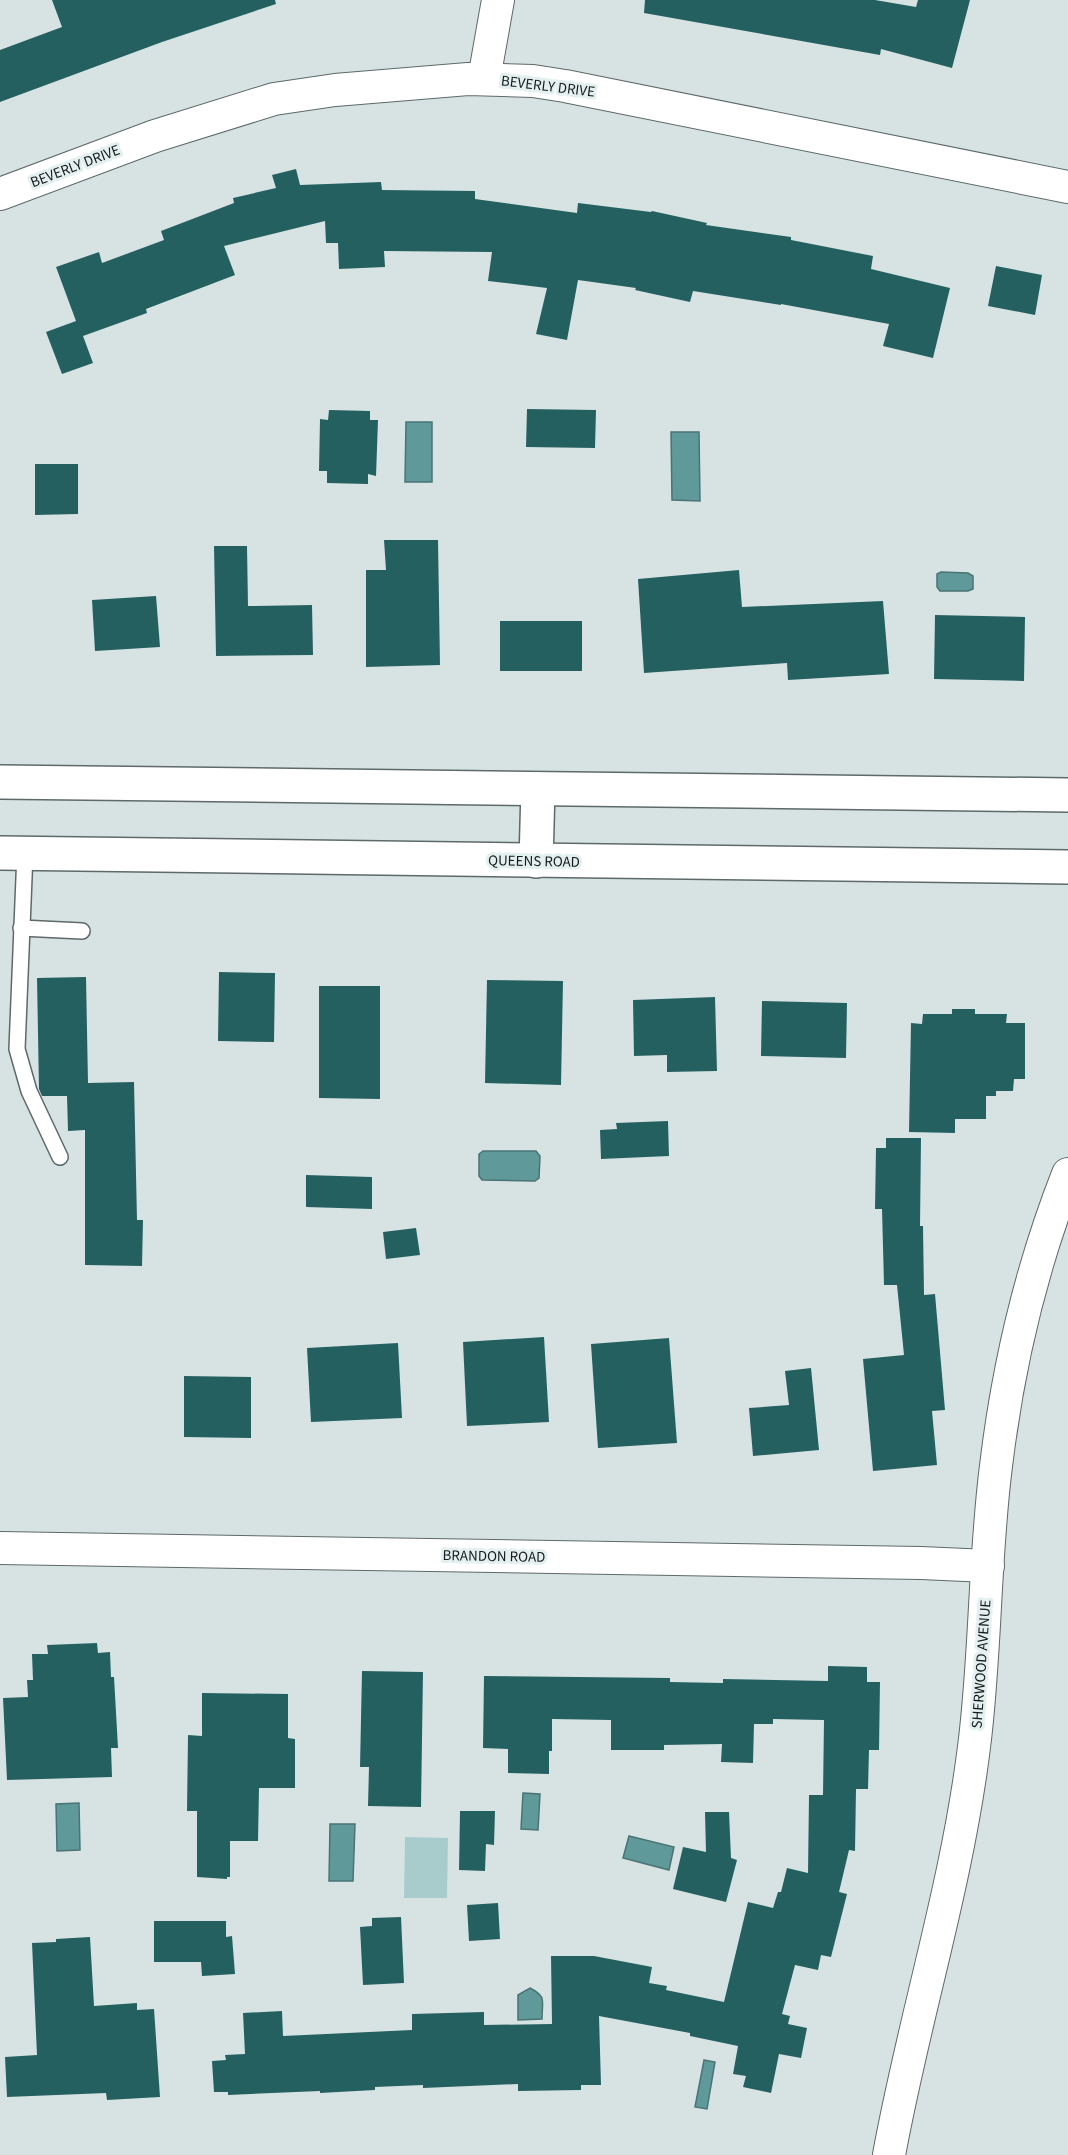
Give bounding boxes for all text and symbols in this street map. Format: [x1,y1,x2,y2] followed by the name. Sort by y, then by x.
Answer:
[500,70,596,103] street label: BEVERLY DRIVE
[27,140,123,193] street label: BEVERLY DRIVE
[488,850,580,873] street label: QUEENS ROAD
[442,1545,546,1568] street label: BRANDON ROAD
[967,1599,996,1729] street label: SHERWOOD AVENUE

